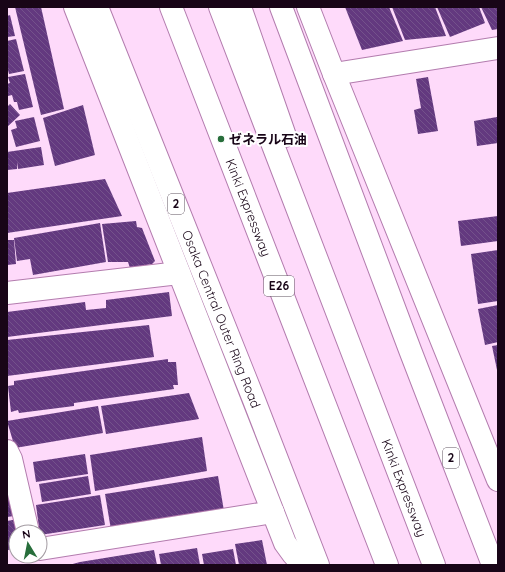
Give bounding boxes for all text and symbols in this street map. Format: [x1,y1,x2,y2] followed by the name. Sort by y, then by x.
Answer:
[229,131,307,147] place label: ゼネラル石油
[216,134,226,144] marker: ゼネラル石油
[222,156,275,259] street label: Kinki Expressway
[168,194,184,214] road number: 2
[179,228,264,410] street label: Osaka Central Outer Ring Road
[264,276,294,296] road number: E26
[378,437,430,539] street label: Kinki Expressway
[443,448,459,468] road number: 2
[8,524,48,564] north arrow
[21,527,31,542] text: N

